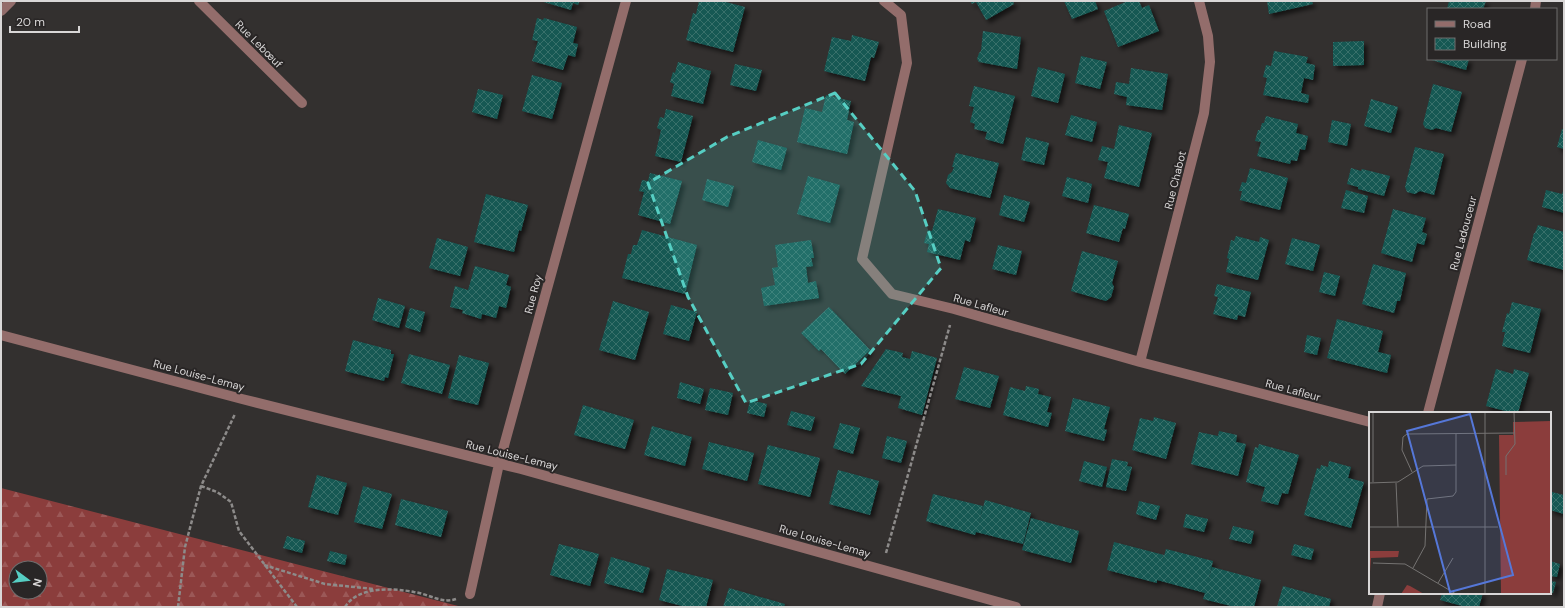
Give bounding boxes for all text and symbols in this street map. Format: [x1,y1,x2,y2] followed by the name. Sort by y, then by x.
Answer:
[10,8,79,34] scale bar
[1427,8,1557,60] legend
[16,14,45,30] text: 20 m
[1463,16,1491,32] text: Road
[232,17,286,71] street label: Rue Lebœuf
[1463,36,1507,52] text: Building
[1161,149,1189,211] street label: Rue Chabot
[1446,194,1480,272] street label: Rue Ladouceur
[521,273,545,315] street label: Rue Roy
[952,290,1010,320] street label: Rue Lafleur
[152,356,246,394] street label: Rue Louise-Lemay
[1264,376,1322,404] street label: Rue Lafleur
[1369,412,1551,594] inset map
[465,437,559,473] street label: Rue Louise-Lemay
[778,521,872,561] street label: Rue Louise-Lemay
[8,560,48,600] north arrow
[30,577,45,588] text: N

